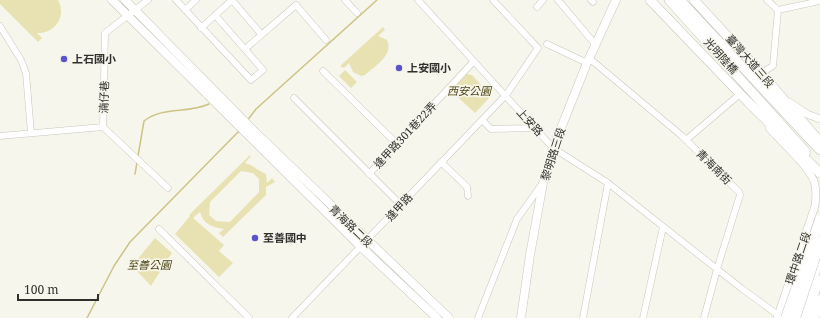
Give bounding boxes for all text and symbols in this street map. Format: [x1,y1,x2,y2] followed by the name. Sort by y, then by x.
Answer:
[723,31,778,90] street label: 臺灣大道三段
[701,34,742,77] street label: 光明陸橋
[72,51,116,66] place label: 上石國小
[59,54,69,64] marker: 上石國小
[407,60,451,75] place label: 上安國小
[394,63,404,73] marker: 上安國小
[95,80,112,114] street label: 湳仔巷
[447,83,493,98] park label: 西安公園
[370,98,439,171] street label: 逢甲路301巷22弄
[514,104,547,139] street label: 上安路
[537,125,568,182] street label: 黎明路三段
[693,146,735,188] street label: 青海南街
[382,189,415,224] street label: 逢甲路
[326,201,376,250] street label: 青海路二段
[781,229,814,286] street label: 環中路二段
[263,230,307,245] place label: 至善國中
[250,233,260,243] marker: 至善國中
[127,257,173,272] park label: 至善公園
[18,276,98,302] scale bar
[24,281,59,298] text: 100 m

